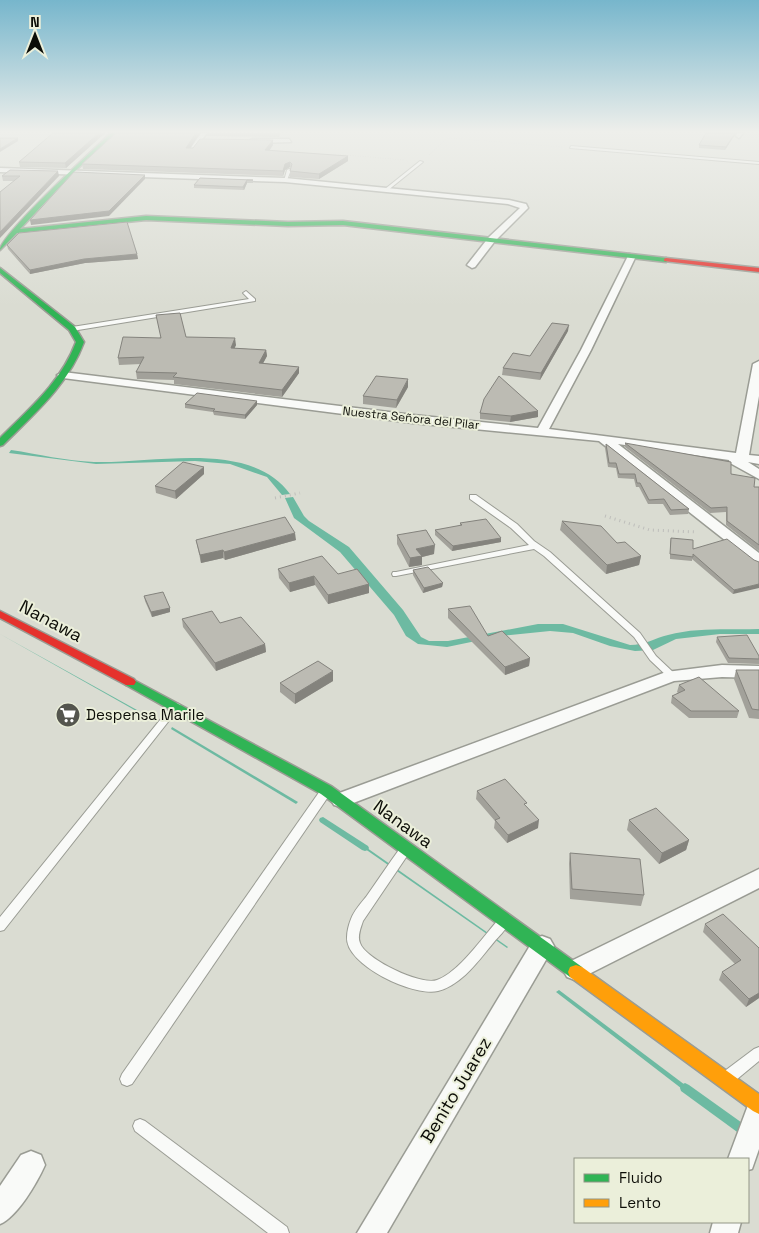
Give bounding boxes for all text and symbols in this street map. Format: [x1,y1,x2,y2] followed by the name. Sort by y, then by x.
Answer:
[10,10,60,60] north arrow
[30,13,40,31] text: N
[342,403,481,433] street label: Nuestra Señora del Pilar
[16,594,87,647] street label: Nanawa
[55,702,81,728] supermarket icon: Despensa Marile
[86,705,204,724] place label: Despensa Marile
[369,794,438,853] street label: Nanawa
[415,1033,496,1147] street label: Benito Juarez
[574,1158,749,1223] legend
[619,1168,663,1187] text: Fluido
[619,1193,661,1212] text: Lento

